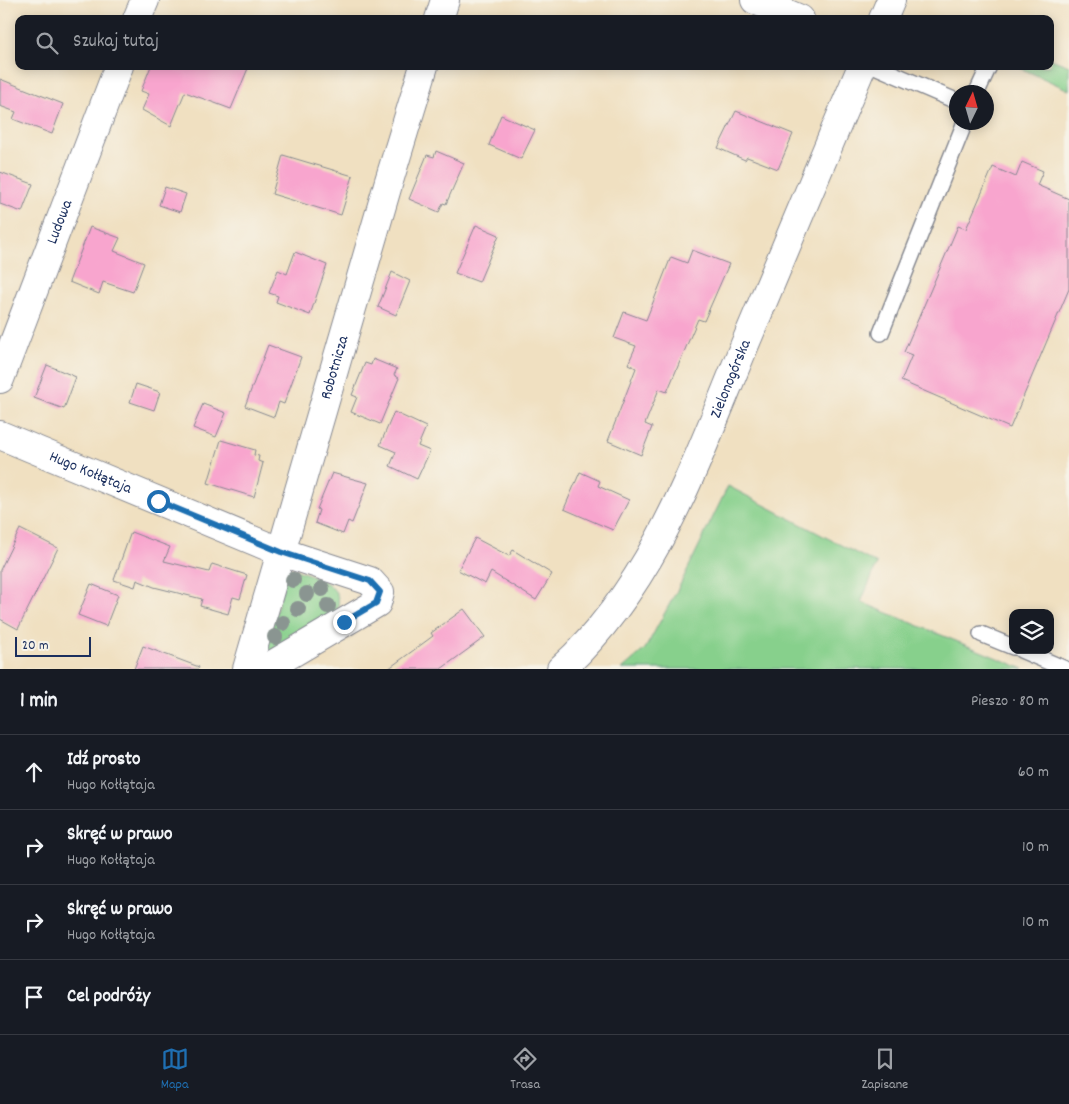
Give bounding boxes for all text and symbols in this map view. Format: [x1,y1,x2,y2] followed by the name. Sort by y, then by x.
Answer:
[15,15,1054,70] search box
[33,29,61,57] icon: search
[73,29,159,56] text: Szukaj tutaj
[949,85,994,130] north arrow
[41,196,79,248] street label: Ludowa
[315,332,355,402] street label: Robotnicza
[704,336,757,422] street label: Zielonogórska
[46,445,136,500] street label: Hugo Kołłątaja
[147,490,170,513] route start
[1009,609,1054,654] map controls
[1009,609,1054,654] button: layers
[333,611,356,634] route end
[15,634,91,657] scale bar
[22,636,49,656] text: 20 m
[20,687,57,717] text: 1 min
[971,690,1049,713] text: Pieszo · 80 m
[67,747,140,774] text: Idź prosto
[20,758,48,786] icon: ahead
[1018,761,1049,784] text: 60 m
[67,774,155,797] text: Hugo Kołłątaja
[67,822,173,849] text: Skręć w prawo
[20,833,48,861] icon: right
[1022,836,1049,859] text: 10 m
[67,849,155,872] text: Hugo Kołłątaja
[67,897,173,924] text: Skręć w prawo
[20,908,48,936] icon: right
[1022,911,1049,934] text: 10 m
[67,924,155,947] text: Hugo Kołłątaja
[20,983,48,1011] icon: arrive
[67,984,150,1011] text: Cel podróży
[161,1045,189,1095] tab: Mapa
[510,1045,540,1095] tab: Trasa
[861,1045,908,1095] tab: Zapisane

